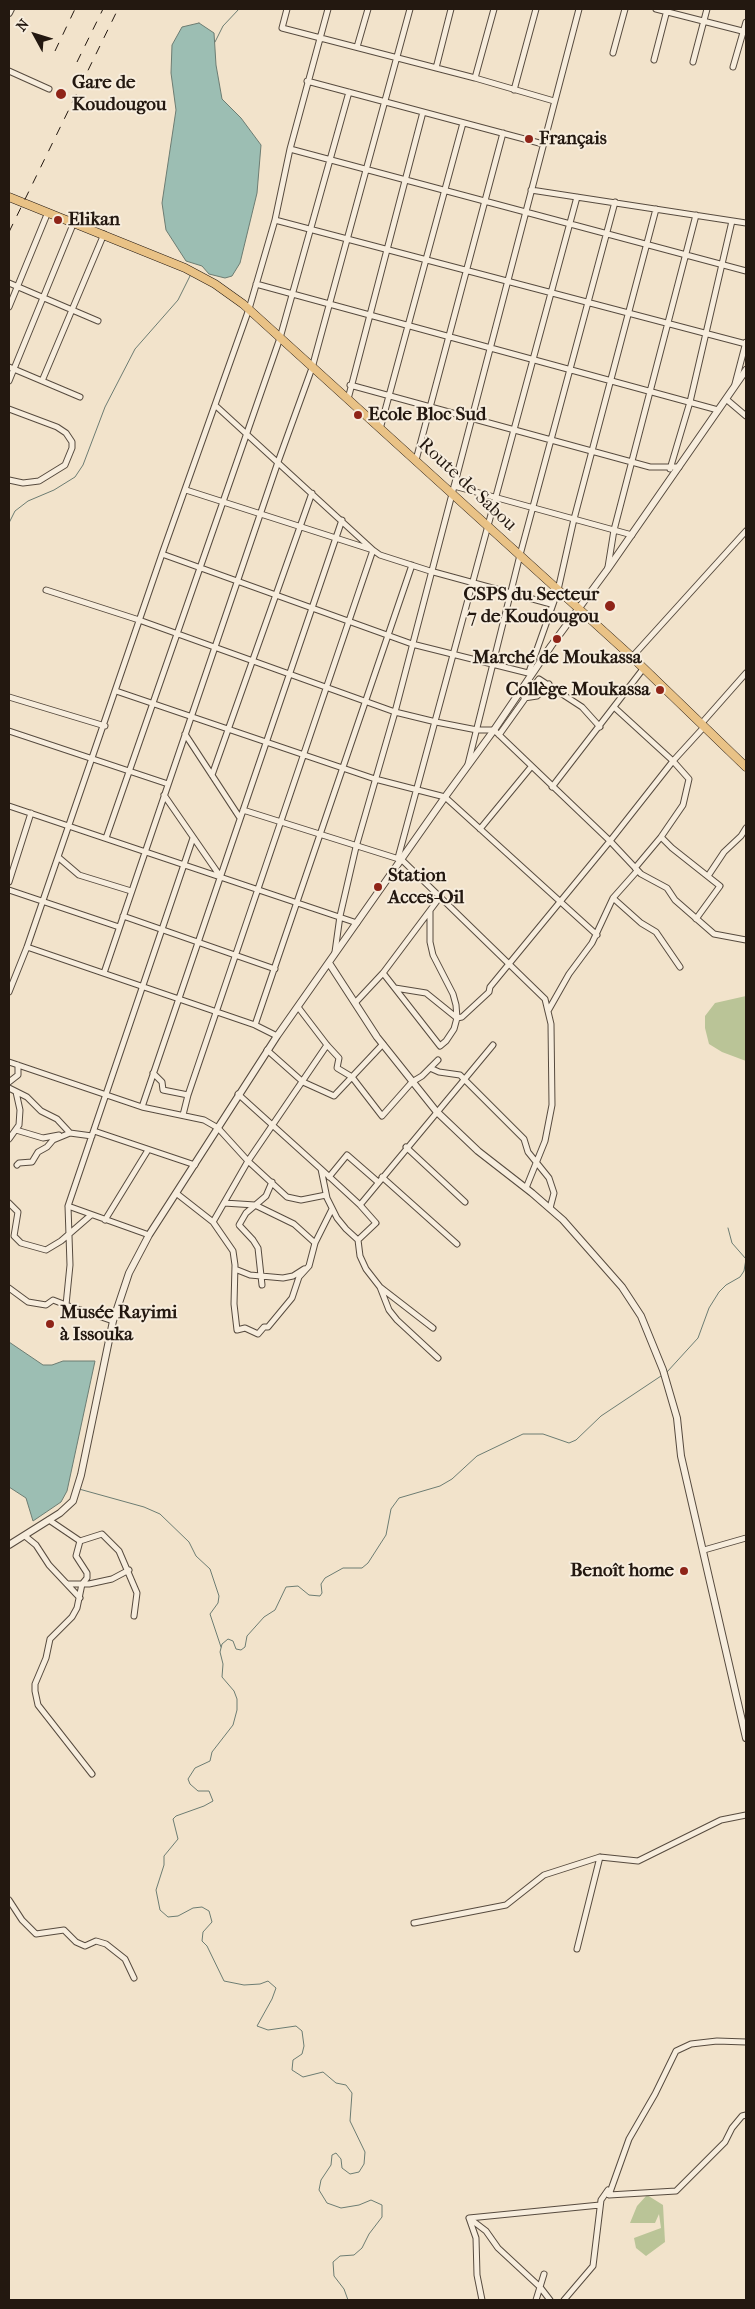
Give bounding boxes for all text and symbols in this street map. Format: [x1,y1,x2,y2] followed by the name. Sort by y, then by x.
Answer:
[10,10,60,60] north arrow
[13,16,33,35] text: N
[72,72,166,116] place label: Gare de Koudougou
[54,87,68,101] marker: Gare de Koudougou
[539,128,607,150] place label: Français
[523,133,535,145] marker: Français
[68,209,120,231] place label: Elikan
[52,214,64,226] marker: Elikan
[368,404,486,426] place label: Ecole Bloc Sud
[352,409,364,421] marker: Ecole Bloc Sud
[413,434,521,536] street label: Route de Sabou
[463,584,599,628] place label: CSPS du Secteur 7 de Koudougou
[603,599,617,613] marker: CSPS du Secteur 7 de Koudougou
[551,633,563,645] marker: Marché de Moukassa
[472,647,642,669] place label: Marché de Moukassa
[506,679,650,701] place label: Collège Moukassa
[654,684,666,696] marker: Collège Moukassa
[388,865,464,909] place label: Station Acces-Oil
[372,881,384,893] marker: Station Acces-Oil
[60,1302,177,1346] place label: Musée Rayimi à Issouka
[44,1318,56,1330] marker: Musée Rayimi à Issouka
[570,1560,674,1582] place label: Benoît home
[678,1565,690,1577] marker: Benoît home

